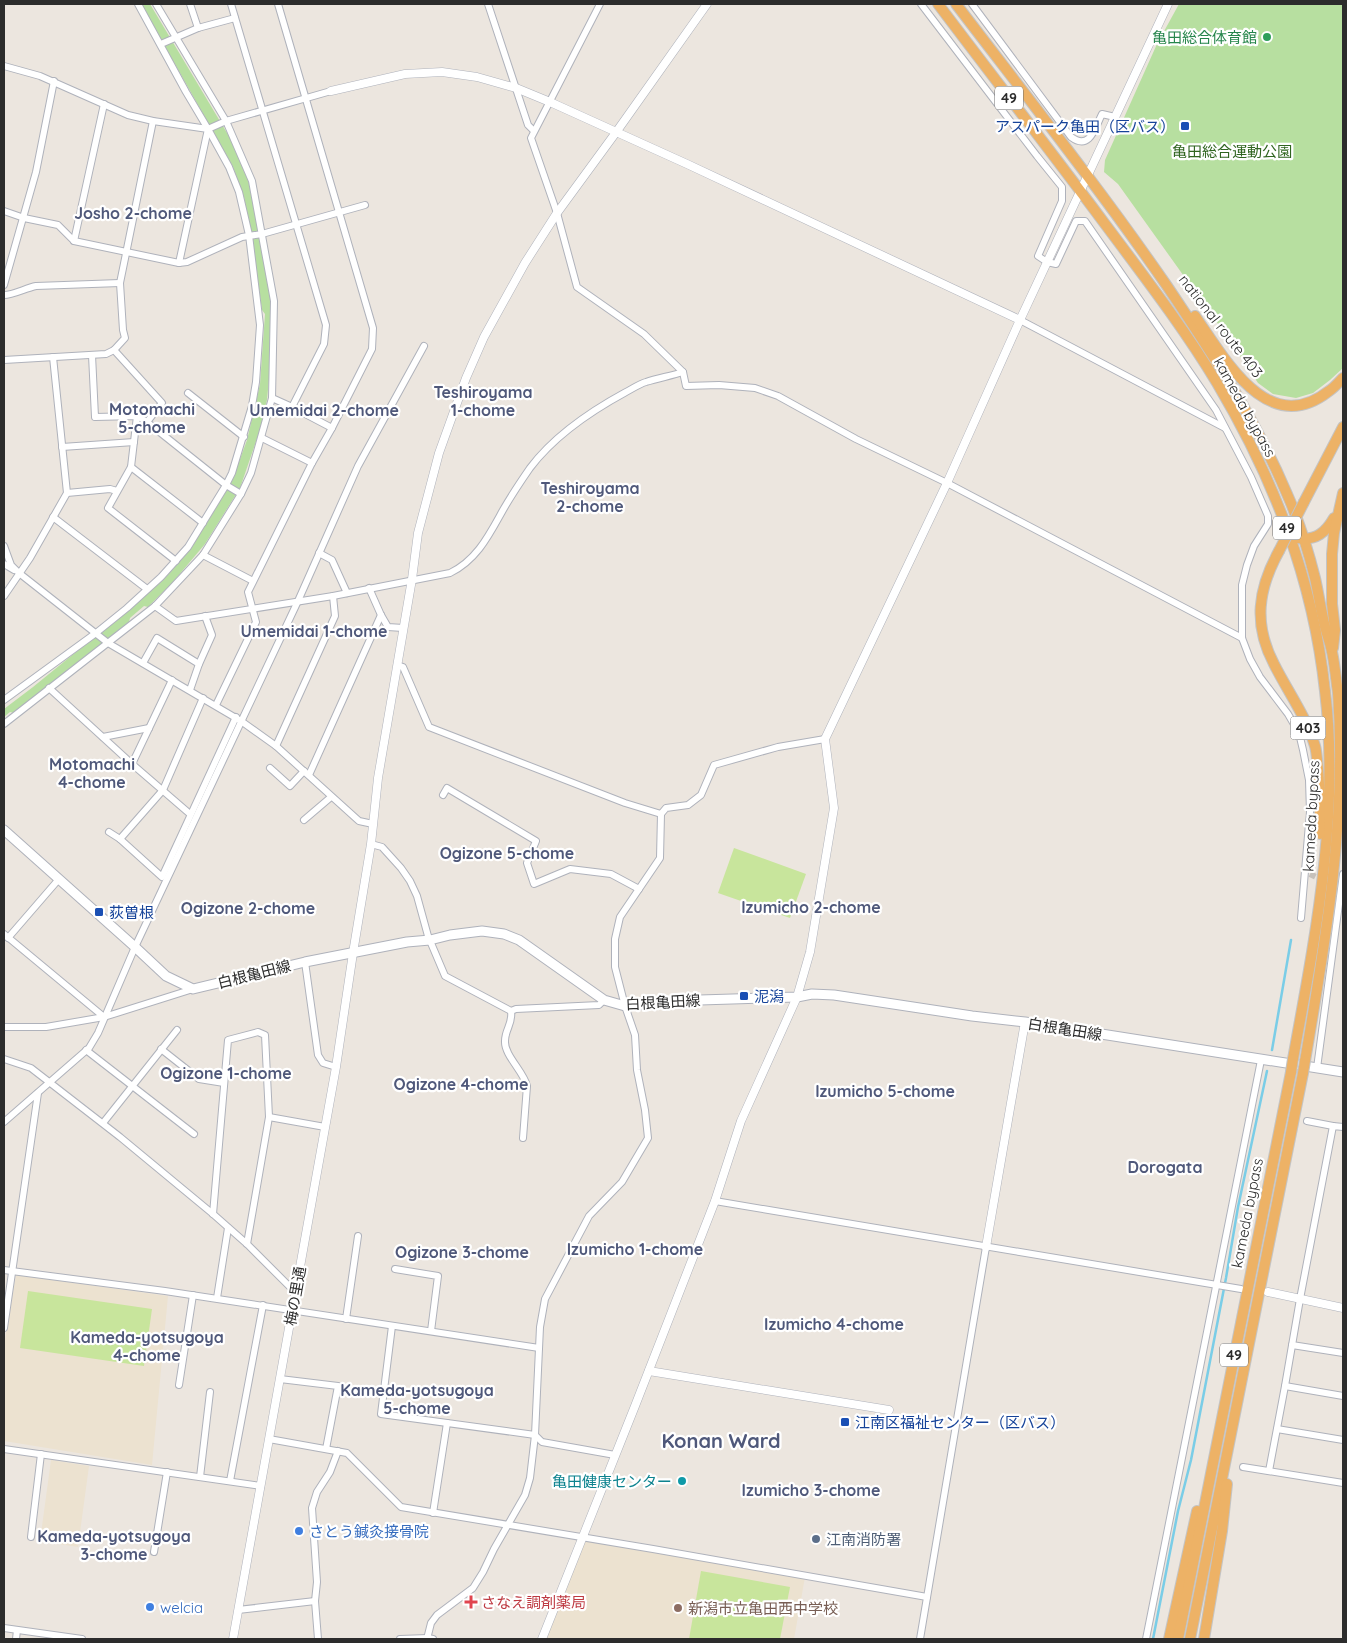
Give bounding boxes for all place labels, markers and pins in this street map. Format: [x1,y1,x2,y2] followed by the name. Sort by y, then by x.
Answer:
[1152,28,1257,47] place label: 亀田総合体育館
[1261,31,1273,43] marker: 亀田総合体育館
[995,117,1175,136] place label: アスパーク亀田（区バス）
[1179,120,1191,132] marker: アスパーク亀田（区バス）
[109,903,154,922] place label: 荻曽根
[93,906,105,918] marker: 荻曽根
[754,987,784,1006] place label: 泥潟
[738,990,750,1002] marker: 泥潟
[855,1413,1065,1432] place label: 江南区福祉センター（区バス）
[839,1416,851,1428] marker: 江南区福祉センター（区バス）
[552,1472,672,1491] place label: 亀田健康センター
[676,1475,688,1487] marker: 亀田健康センター
[309,1522,429,1541] place label: さとう鍼灸接骨院
[293,1525,305,1537] marker: さとう鍼灸接骨院
[826,1530,901,1549] place label: 江南消防署
[810,1533,822,1545] marker: 江南消防署
[481,1593,586,1612] place label: さなえ調剤薬局
[465,1596,477,1608] marker: さなえ調剤薬局
[160,1598,203,1617] place label: welcia
[688,1599,838,1618] place label: 新潟市立亀田西中学校
[144,1601,156,1613] marker: welcia
[672,1602,684,1614] marker: 新潟市立亀田西中学校

